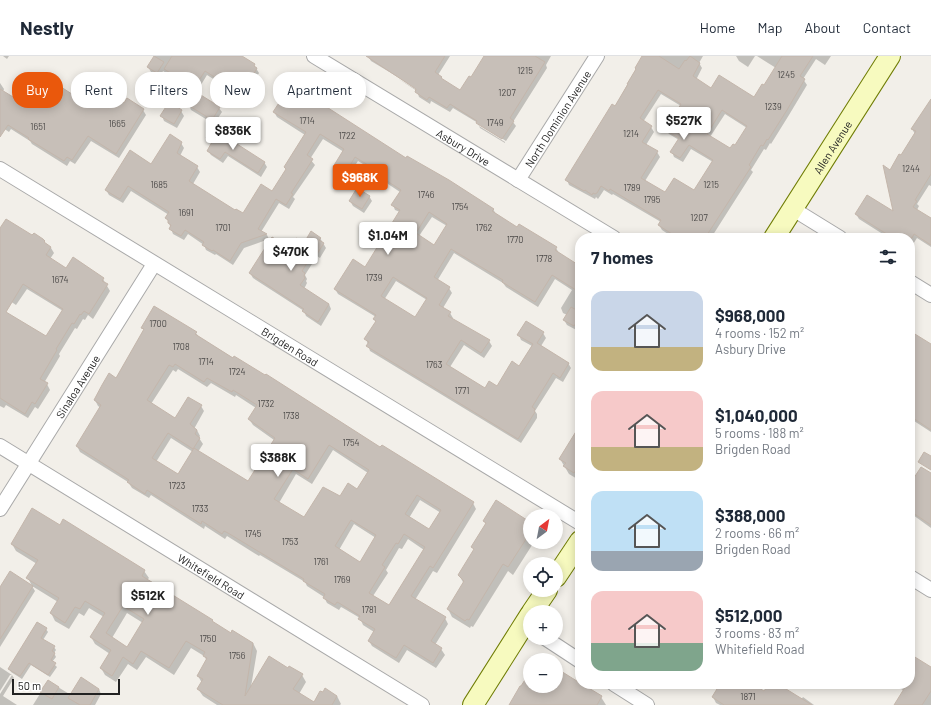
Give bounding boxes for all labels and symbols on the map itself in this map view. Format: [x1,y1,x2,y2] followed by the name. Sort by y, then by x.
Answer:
[517,65,533,76] house number: 1215
[522,67,593,169] street label: North Dominion Avenue
[777,69,795,80] house number: 1245
[498,87,516,98] house number: 1207
[764,101,782,112] house number: 1239
[656,107,712,141] pin: $527K
[299,115,315,126] house number: 1714
[205,117,261,151] pin: $836K
[486,117,504,128] house number: 1749
[108,118,126,129] house number: 1665
[810,118,854,176] street label: Allen Avenue
[30,121,46,132] house number: 1651
[435,126,493,168] street label: Asbury Drive
[623,128,639,139] house number: 1214
[338,130,356,141] house number: 1722
[902,163,920,174] house number: 1244
[332,164,388,198] pin: $968K
[150,179,168,190] house number: 1685
[703,179,719,190] house number: 1215
[624,182,641,193] house number: 1789
[417,189,435,200] house number: 1746
[644,194,661,205] house number: 1795
[452,201,469,212] house number: 1754
[178,207,194,218] house number: 1691
[690,212,708,223] house number: 1207
[215,222,231,233] house number: 1701
[355,222,421,256] pin: $1.04M
[476,222,493,233] house number: 1762
[507,234,523,245] house number: 1770
[263,238,319,272] pin: $470K
[536,253,552,264] house number: 1778
[366,272,383,283] house number: 1739
[51,274,69,285] house number: 1674
[149,318,167,329] house number: 1700
[260,324,321,368] street label: Brigden Road
[172,341,190,352] house number: 1708
[52,352,102,420] street label: Sinaloa Avenue
[198,356,214,367] house number: 1714
[426,359,443,370] house number: 1763
[228,366,246,377] house number: 1724
[455,385,469,396] house number: 1771
[258,398,275,409] house number: 1732
[283,410,300,421] house number: 1738
[343,437,360,448] house number: 1754
[250,444,306,478] pin: $388K
[169,480,186,491] house number: 1723
[192,503,209,514] house number: 1733
[523,509,563,549] north arrow
[245,528,262,539] house number: 1745
[282,536,299,547] house number: 1753
[176,550,247,601] street label: Whitefield Road
[313,556,329,567] house number: 1761
[334,574,351,585] house number: 1769
[120,582,176,616] pin: $512K
[362,604,377,615] house number: 1781
[199,633,217,644] house number: 1750
[229,650,246,661] house number: 1756
[12,677,120,696] scale bar
[740,691,756,702] house number: 1871

